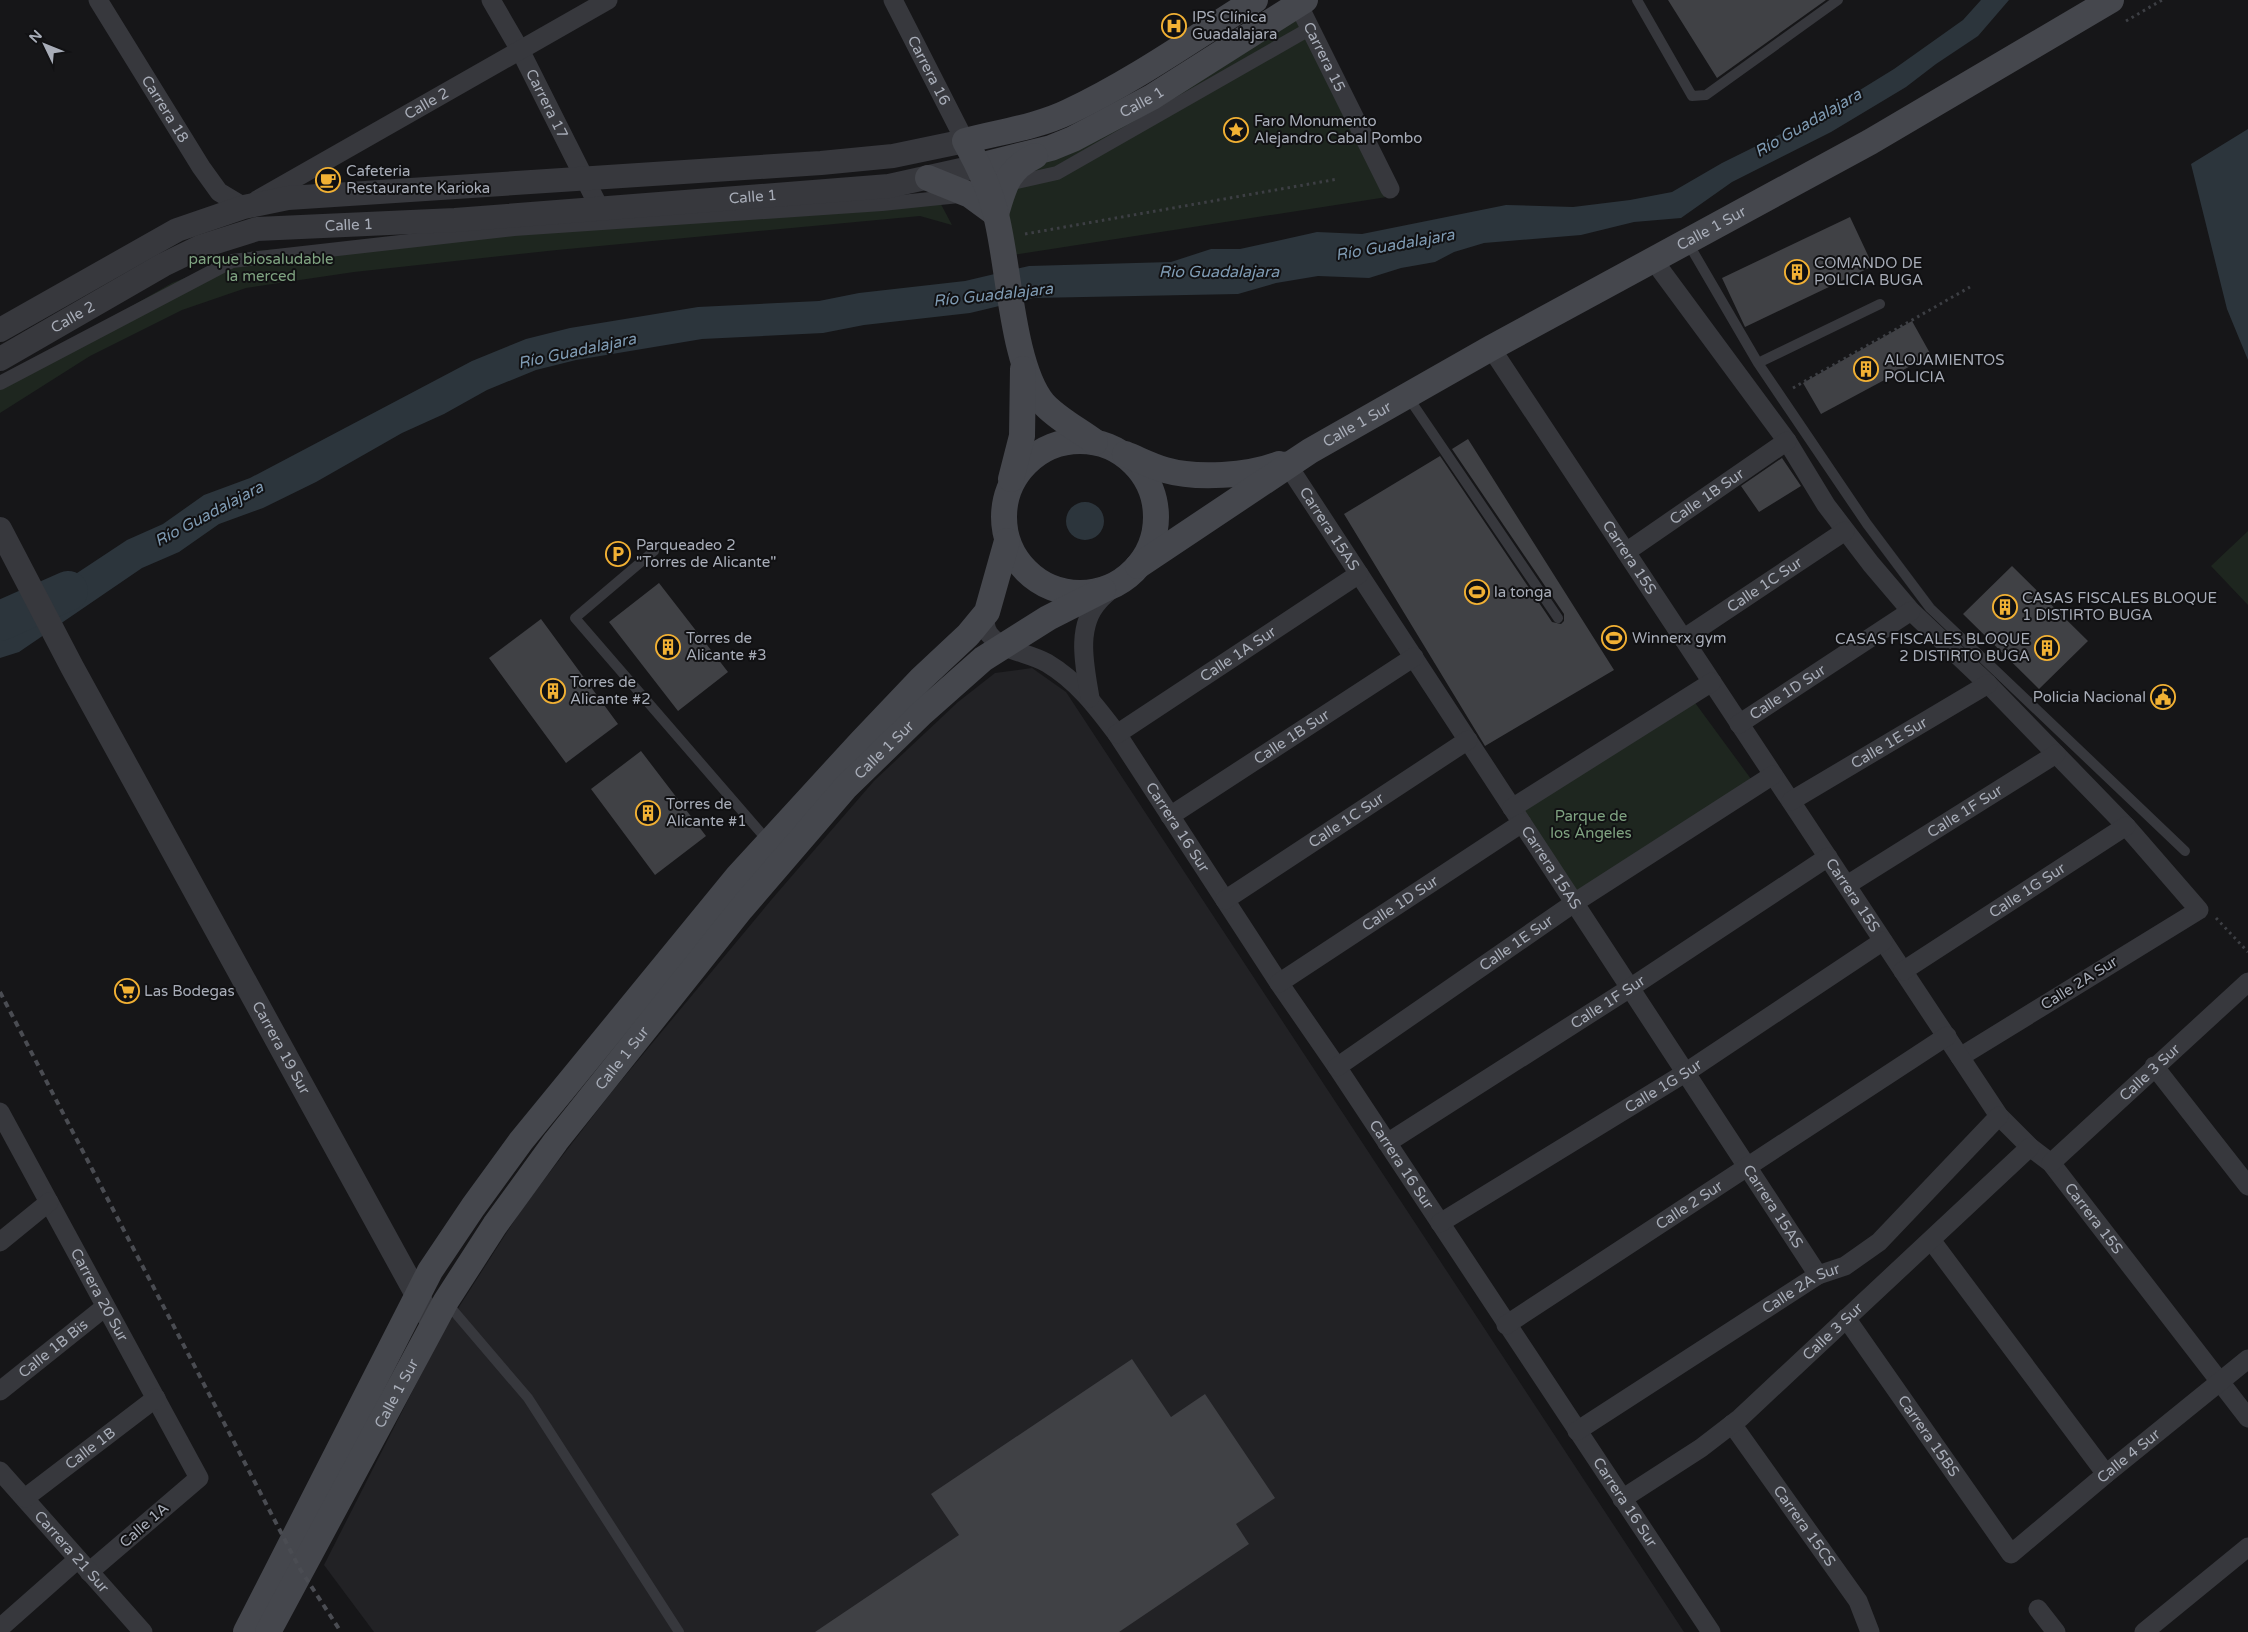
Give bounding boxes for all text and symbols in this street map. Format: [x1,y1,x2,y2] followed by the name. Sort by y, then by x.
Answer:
[1192,8,1277,43] place label: IPS Clínica Guadalajara
[1161,13,1187,39] hospital icon: IPS Clínica Guadalajara
[1299,19,1349,95] street label: Carrera 15
[20,20,70,70] north arrow
[26,27,46,46] text: N
[904,33,954,108] street label: Carrera 16
[522,66,572,142] street label: Carrera 17
[138,72,193,146] street label: Carrera 18
[1116,83,1167,122] street label: Calle 1
[401,84,452,123] street label: Calle 2
[1751,84,1866,162] water label: Río Guadalajara
[1254,112,1422,147] place label: Faro Monumento Alejandro Cabal Pombo
[1223,117,1249,143] place icon: Faro Monumento Alejandro Cabal Pombo
[346,162,490,197] place label: Cafeteria Restaurante Karioka
[315,167,341,193] cafe icon: Cafeteria Restaurante Karioka
[728,186,778,208] street label: Calle 1
[1674,202,1749,254] street label: Calle 1 Sur
[324,215,373,235] street label: Calle 1
[1334,225,1457,265] water label: Río Guadalajara
[189,250,333,285] park label: parque biosaludable la merced
[1814,254,1923,289] place label: COMANDO DE POLICIA BUGA
[1784,259,1810,285] building icon: COMANDO DE POLICIA BUGA
[1159,262,1280,282] water label: Rio Guadalajara
[932,279,1055,311] water label: Río Guadalajara
[47,297,98,337] street label: Calle 2
[516,328,639,373] water label: Río Guadalajara
[1884,351,2004,386] place label: ALOJAMIENTOS POLICIA
[1853,356,1879,382] building icon: ALOJAMIENTOS POLICIA
[1319,397,1395,451] street label: Calle 1 Sur
[1666,464,1748,528] street label: Calle 1B Sur
[151,476,268,551] water label: Río Guadalajara
[1296,484,1363,574] street label: Carrera 15AS
[1599,517,1660,598] street label: Carrera 15S
[636,536,776,571] place label: Parqueadeo 2 "Torres de Alicante"
[605,541,631,567] parking icon: Parqueadeo 2 "Torres de Alicante"
[1724,553,1806,616] street label: Calle 1C Sur
[1464,579,1490,605] sports icon: la tonga
[1494,583,1552,601] place label: la tonga
[2022,589,2217,624] place label: CASAS FISCALES BLOQUE 1 DISTIRTO BUGA
[1992,594,2018,620] building icon: CASAS FISCALES BLOQUE 1 DISTIRTO BUGA
[1197,622,1280,686] street label: Calle 1A Sur
[1601,625,1627,651] sports icon: Winnerx gym
[686,629,767,664] place label: Torres de Alicante #3
[1632,629,1727,647] place label: Winnerx gym
[1835,630,2030,665] place label: CASAS FISCALES BLOQUE 2 DISTIRTO BUGA
[655,634,681,660] building icon: Torres de Alicante #3
[2034,635,2060,661] building icon: CASAS FISCALES BLOQUE 2 DISTIRTO BUGA
[1746,661,1829,724] street label: Calle 1D Sur
[570,673,651,708] place label: Torres de Alicante #2
[540,678,566,704] building icon: Torres de Alicante #2
[2150,684,2176,710] public building icon: Policia Nacional
[2033,688,2146,706] place label: Policia Nacional
[1250,706,1333,768] street label: Calle 1B Sur
[1848,713,1931,772] street label: Calle 1E Sur
[851,717,918,783] street label: Calle 1 Sur
[1142,779,1214,876] street label: Carrera 16 Sur
[1924,781,2006,841] street label: Calle 1F Sur
[1305,789,1387,852] street label: Calle 1C Sur
[666,795,747,830] place label: Torres de Alicante #1
[635,800,661,826] building icon: Torres de Alicante #1
[1550,807,1632,842] park label: Parque de los Ángeles
[1517,822,1585,913] street label: Carrera 15AS
[1822,855,1884,935] street label: Carrera 15S
[1986,859,2069,922] street label: Calle 1G Sur
[1359,872,1442,935] street label: Calle 1D Sur
[1476,911,1557,975] street label: Calle 1E Sur
[2037,952,2121,1014] street label: Calle 2A Sur
[1567,971,1649,1033] street label: Calle 1F Sur
[114,978,140,1004] supermarket icon: Las Bodegas
[144,982,235,1000] place label: Las Bodegas
[248,998,314,1098] street label: Carrera 19 Sur
[591,1023,653,1094] street label: Calle 1 Sur
[2116,1040,2184,1105] street label: Calle 3 Sur
[1621,1055,1706,1117] street label: Calle 1G Sur
[1366,1116,1438,1213] street label: Carrera 16 Sur
[1739,1161,1807,1252] street label: Carrera 15AS
[1652,1176,1726,1233] street label: Calle 2 Sur
[2061,1179,2127,1257] street label: Carrera 15S
[67,1245,132,1345] street label: Carrera 20 Sur
[1759,1259,1842,1318] street label: Calle 2A Sur
[1799,1299,1867,1364] street label: Calle 3 Sur
[15,1315,91,1382] street label: Calle 1B Bis
[370,1355,422,1431] street label: Calle 1 Sur
[1894,1392,1963,1480] street label: Carrera 15BS
[61,1423,119,1473] street label: Calle 1B
[2093,1425,2164,1487] street label: Calle 4 Sur
[1589,1454,1661,1551] street label: Carrera 16 Sur
[1770,1482,1839,1570] street label: Carrera 15CS
[116,1499,172,1551] street label: Calle 1A
[31,1507,113,1597] street label: Carrera 21 Sur

